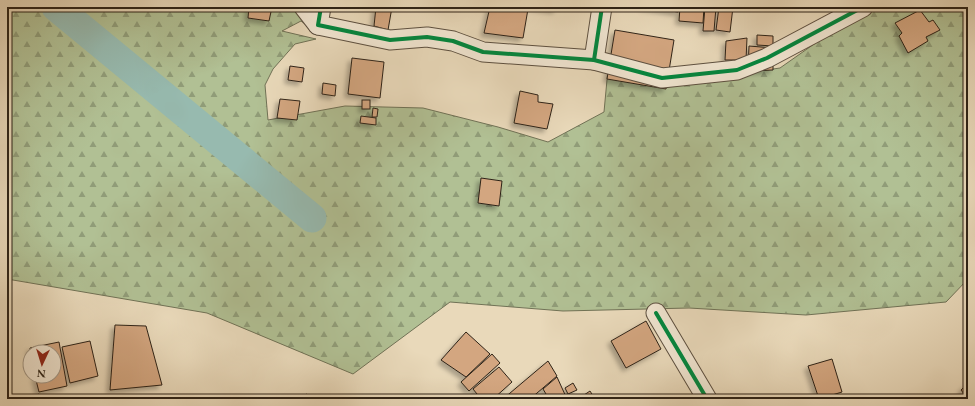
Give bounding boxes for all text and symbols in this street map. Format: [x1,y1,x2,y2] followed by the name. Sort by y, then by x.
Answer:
[22,344,62,384] north arrow
[36,367,46,381] text: N

